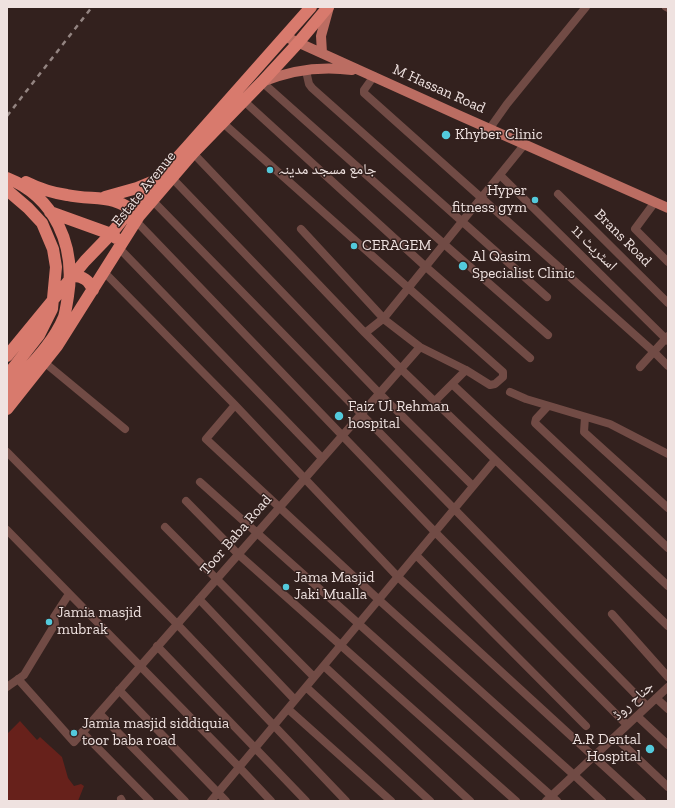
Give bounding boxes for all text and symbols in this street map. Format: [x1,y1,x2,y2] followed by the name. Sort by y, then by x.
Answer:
[390,61,488,117] street label: M Hassan Road
[455,126,543,144] place label: Khyber Clinic
[440,129,452,141] marker: Khyber Clinic
[108,148,180,230] street label: Estate Avenue
[278,161,376,179] place label: جامع مسجد مدینہ
[265,165,275,175] marker: جامع مسجد مدینہ
[452,182,527,217] place label: Hyper fitness gym
[530,195,540,205] marker: Hyper fitness gym
[591,206,655,270] street label: Brans Road
[567,221,621,275] street label: اسٹریٹ 11
[362,237,432,255] place label: CERAGEM
[349,241,359,251] marker: CERAGEM
[472,248,575,283] place label: Al Qasim Specialist Clinic
[457,260,469,272] marker: Al Qasim Specialist Clinic
[348,398,449,433] place label: Faiz Ul Rehman hospital
[333,410,345,422] marker: Faiz Ul Rehman hospital
[196,491,276,579] street label: Toor Baba Road
[294,569,374,604] place label: Jama Masjid Jaki Mualla
[281,582,291,592] marker: Jama Masjid Jaki Mualla
[57,604,141,639] place label: Jamia masjid mubrak
[44,617,54,627] marker: Jamia masjid mubrak
[609,677,657,725] street label: جناح روڈ
[82,715,229,750] place label: Jamia masjid siddiquia toor baba road
[69,728,79,738] marker: Jamia masjid siddiquia toor baba road
[572,731,641,766] place label: A.R Dental Hospital
[644,743,656,755] marker: A.R Dental Hospital

